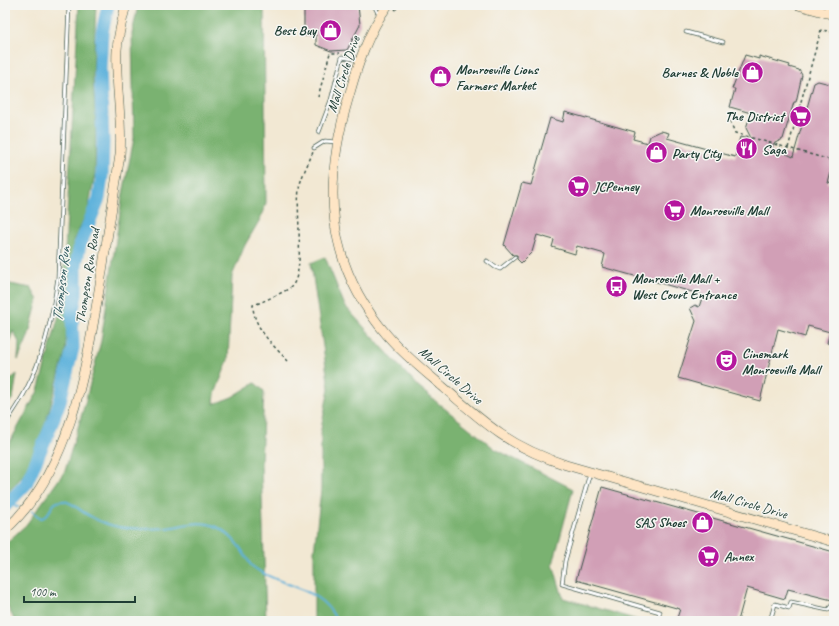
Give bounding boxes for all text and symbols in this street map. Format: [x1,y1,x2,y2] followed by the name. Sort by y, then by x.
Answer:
[318,17,344,43] shop icon: Best Buy
[274,22,318,39] place label: Best Buy
[323,33,364,114] street label: Mall Circle Drive
[740,59,766,85] shop icon: Barnes & Noble
[456,61,540,94] place label: Monroeville Lions Farmers Market
[427,64,453,90] shop icon: Monroeville Lions Farmers Market
[662,64,739,81] place label: Barnes & Noble
[787,103,813,129] supermarket icon: The District
[725,108,786,125] place label: The District
[734,136,760,162] restaurant icon: Saga
[643,140,669,166] shop icon: Party City
[762,141,787,158] place label: Saga
[672,145,722,162] place label: Party City
[565,173,591,199] supermarket icon: JCPenney
[593,178,641,195] place label: JCPenney
[661,197,687,223] supermarket icon: Monroeville Mall
[690,202,771,219] place label: Monroeville Mall
[72,225,104,325] street label: Thompson Run Road
[48,244,75,322] water label: Thompson Run
[632,270,738,303] place label: Monroeville Mall + West Court Entrance
[604,273,630,299] bus stop icon: Monroeville Mall + West Court Entrance
[415,343,487,409] street label: Mall Circle Drive
[742,345,823,378] place label: Cinemark Monroeville Mall
[714,348,740,374] theatre icon: Cinemark Monroeville Mall
[709,484,791,523] street label: Mall Circle Drive
[689,509,715,535] shop icon: SAS Shoes
[634,514,688,531] place label: SAS Shoes
[696,543,722,569] supermarket icon: Annex
[724,548,755,565] place label: Annex
[24,578,135,604] scale bar
[30,584,57,600] text: 100 m

